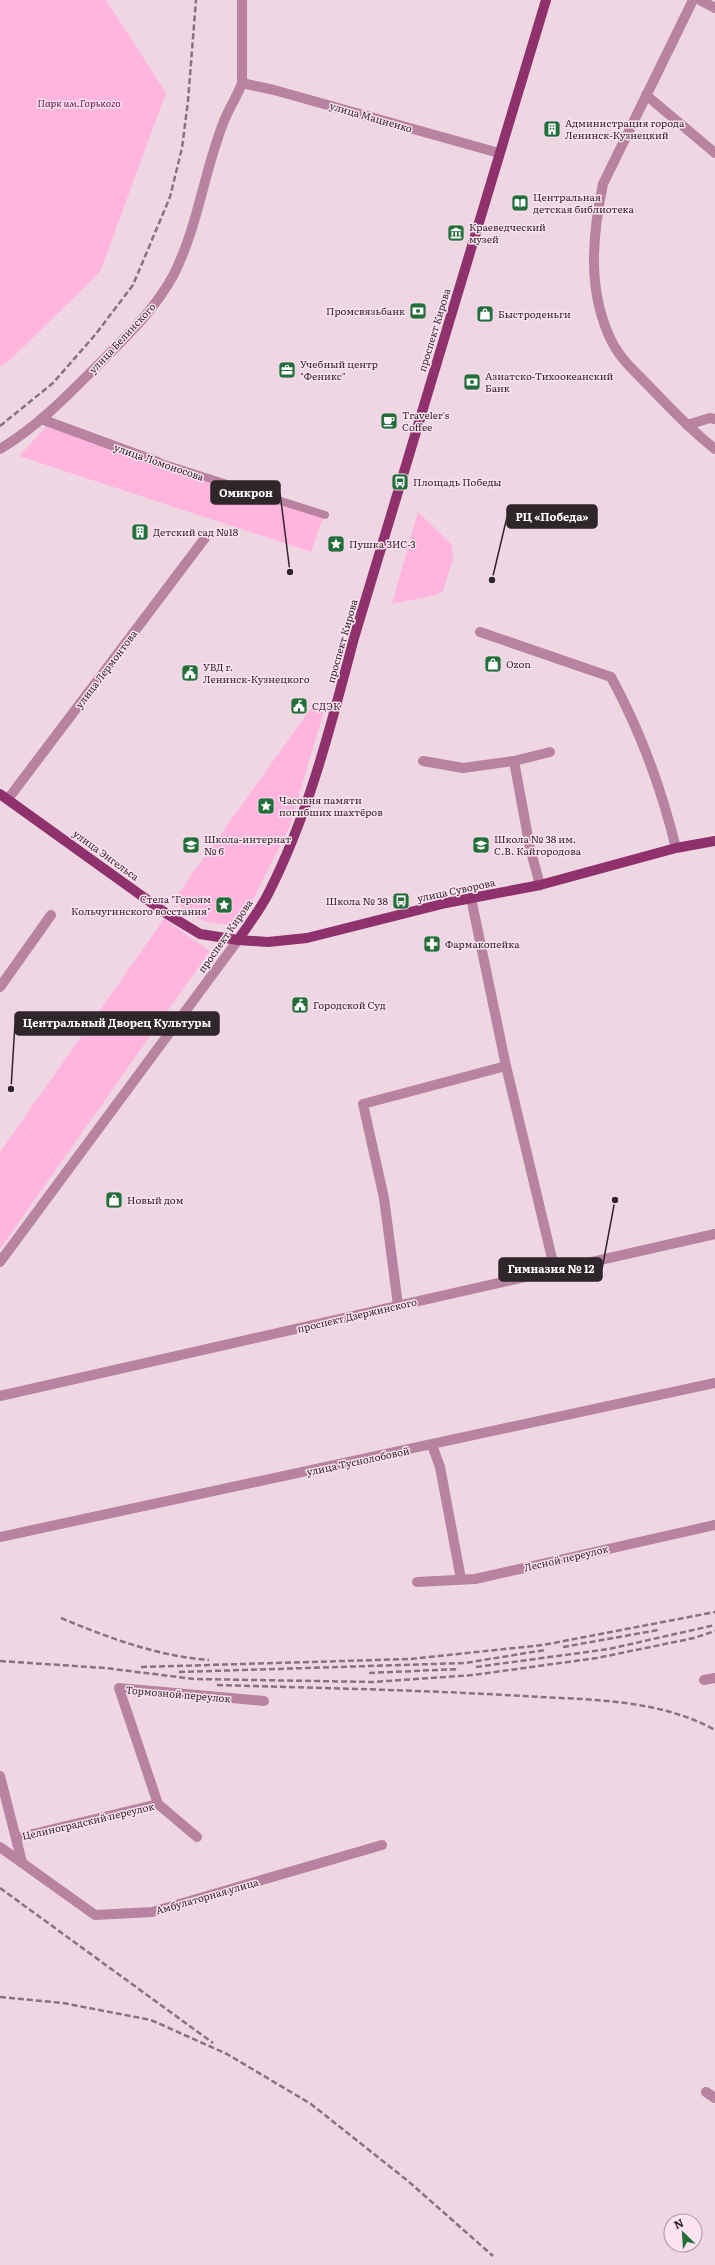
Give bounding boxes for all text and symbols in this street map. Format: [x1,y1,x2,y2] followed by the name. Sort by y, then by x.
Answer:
[37,95,121,110] park label: Парк им.Горького
[328,98,414,136] street label: улица Мациенко
[565,115,685,142] place label: Администрация города Ленинск-Кузнецкий
[542,119,562,139] building icon: Администрация города Ленинск-Кузнецкий
[533,189,635,216] place label: Центральная детская библиотека
[510,193,530,213] library icon: Центральная детская библиотека
[469,219,546,246] place label: Краеведческий музей
[446,223,466,243] museum icon: Краеведческий музей
[414,286,454,373] street label: проспект Кирова
[85,299,159,376] street label: улица Белинского
[408,301,428,321] bank icon: Промсвязьбанк
[326,303,405,318] place label: Промсвязьбанк
[475,304,495,324] shop icon: Быстроденьги
[498,306,571,321] place label: Быстроденьги
[300,356,378,383] place label: Учебный центр "Феникс"
[277,360,297,380] office icon: Учебный центр "Феникс"
[485,368,614,395] place label: Азиатско-Тихоокеанский Банк
[462,372,482,392] bank icon: Азиатско-Тихоокеанский Банк
[402,407,450,434] place label: Traveler's Coffee
[379,411,399,431] cafe icon: Traveler's Coffee
[112,439,207,484] street label: улица Ломоносова
[390,472,410,492] bus stop icon: Площадь Победы
[413,474,502,489] place label: Площадь Победы
[211,481,280,504] callout: Омикрон
[219,484,273,500] text: Омикрон
[507,505,597,528] callout: РЦ «Победа»
[515,508,589,524] text: РЦ «Победа»
[130,522,150,542] building icon: Детский сад №18
[153,524,239,539] place label: Детский сад №18
[326,534,346,554] place icon: Пушка ЗИС-3
[349,536,416,551] place label: Пушка ЗИС-3
[322,597,361,685] street label: проспект Кирова
[71,626,140,711] street label: улица Лермонтова
[483,654,503,674] shop icon: Ozon
[506,656,531,671] place label: Ozon
[203,659,310,686] place label: УВД г. Ленинск-Кузнецкого
[180,663,200,683] public building icon: УВД г. Ленинск-Кузнецкого
[289,696,309,716] public building icon: СДЭК
[312,698,341,713] place label: СДЭК
[279,792,383,819] place label: Часовня памяти погибших шахтёров
[256,796,276,816] place icon: Часовня памяти погибших шахтёров
[70,826,143,884] street label: улица Энгельса
[204,831,291,858] place label: Школа-интернат № 6
[494,831,582,858] place label: Школа № 38 им. С.В. Кайгородова
[181,835,201,855] school or university icon: Школа-интернат № 6
[471,835,491,855] school or university icon: Школа № 38 им. С.В. Кайгородова
[415,874,497,905] street label: улица Суворова
[71,891,211,918] place label: Стела "Героям Кольчугинского восстания"
[391,891,411,911] bus stop icon: Школа № 38
[326,893,388,908] place label: Школа № 38
[194,895,256,975] street label: проспект Кирова
[214,895,234,915] place icon: Стела "Героям Кольчугинского восстания"
[422,934,442,954] pharmacy icon: Фармакопейка
[445,936,520,951] place label: Фармакопейка
[290,995,310,1015] public building icon: Городской Суд
[313,997,386,1012] place label: Городской Суд
[15,1012,219,1035] callout: Центральный Дворец Культуры
[23,1014,212,1030] text: Центральный Дворец Культуры
[104,1190,124,1210] shop icon: Новый дом
[127,1192,184,1207] place label: Новый дом
[499,1258,602,1281] callout: Гимназия № 12
[508,1260,594,1276] text: Гимназия № 12
[296,1293,418,1336] street label: проспект Дзержинского
[305,1442,411,1479] street label: улица Туснолобовой
[522,1541,610,1574] street label: Лесной переулок
[125,1681,231,1706] street label: Тормозной переулок
[20,1798,156,1843] street label: Целиноградский переулок
[154,1874,261,1917] street label: Амбулаторная улица
[663,2213,703,2253] north arrow
[671,2214,686,2232] text: N

